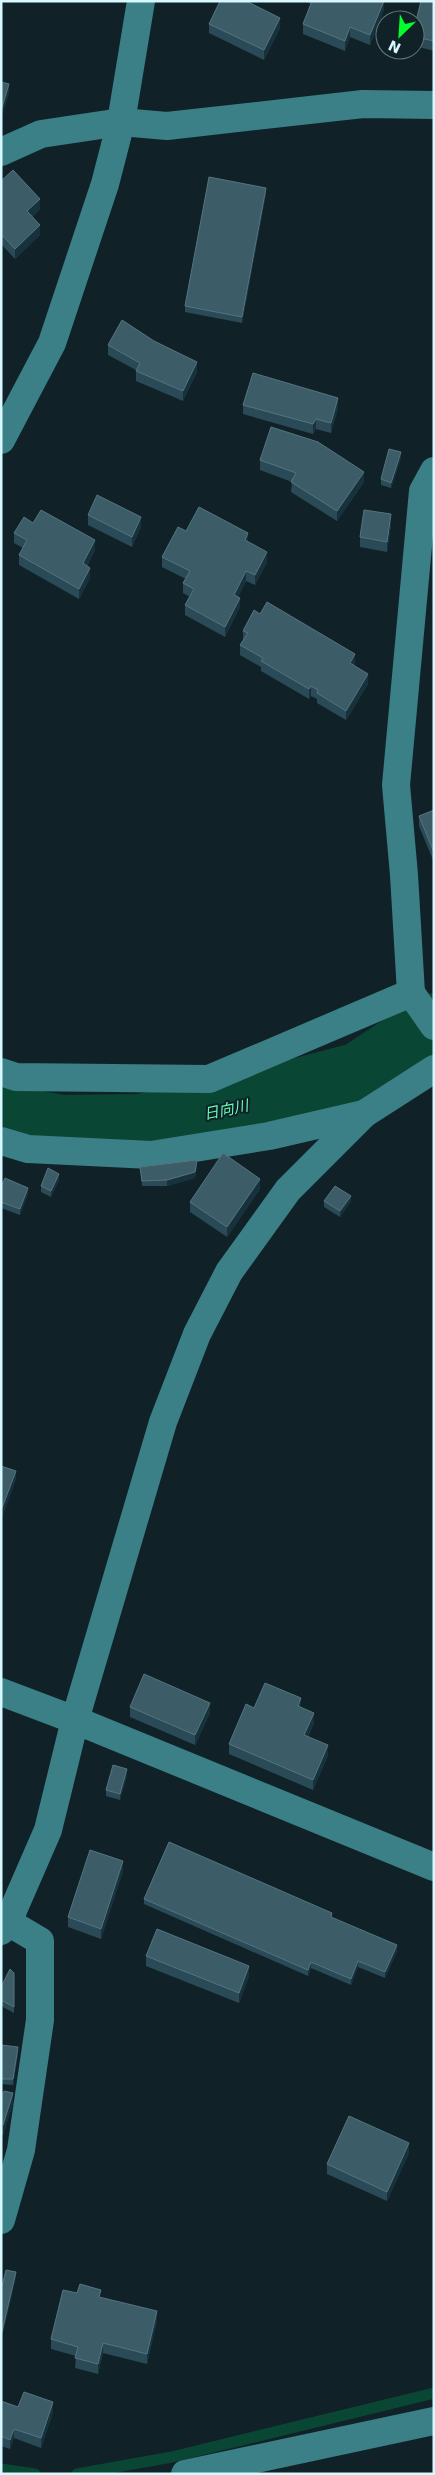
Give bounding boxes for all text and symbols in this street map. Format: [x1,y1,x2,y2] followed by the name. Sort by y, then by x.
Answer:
[375,10,425,60] north arrow
[386,37,403,57] text: N
[202,1096,252,1123] water label: 日向川

